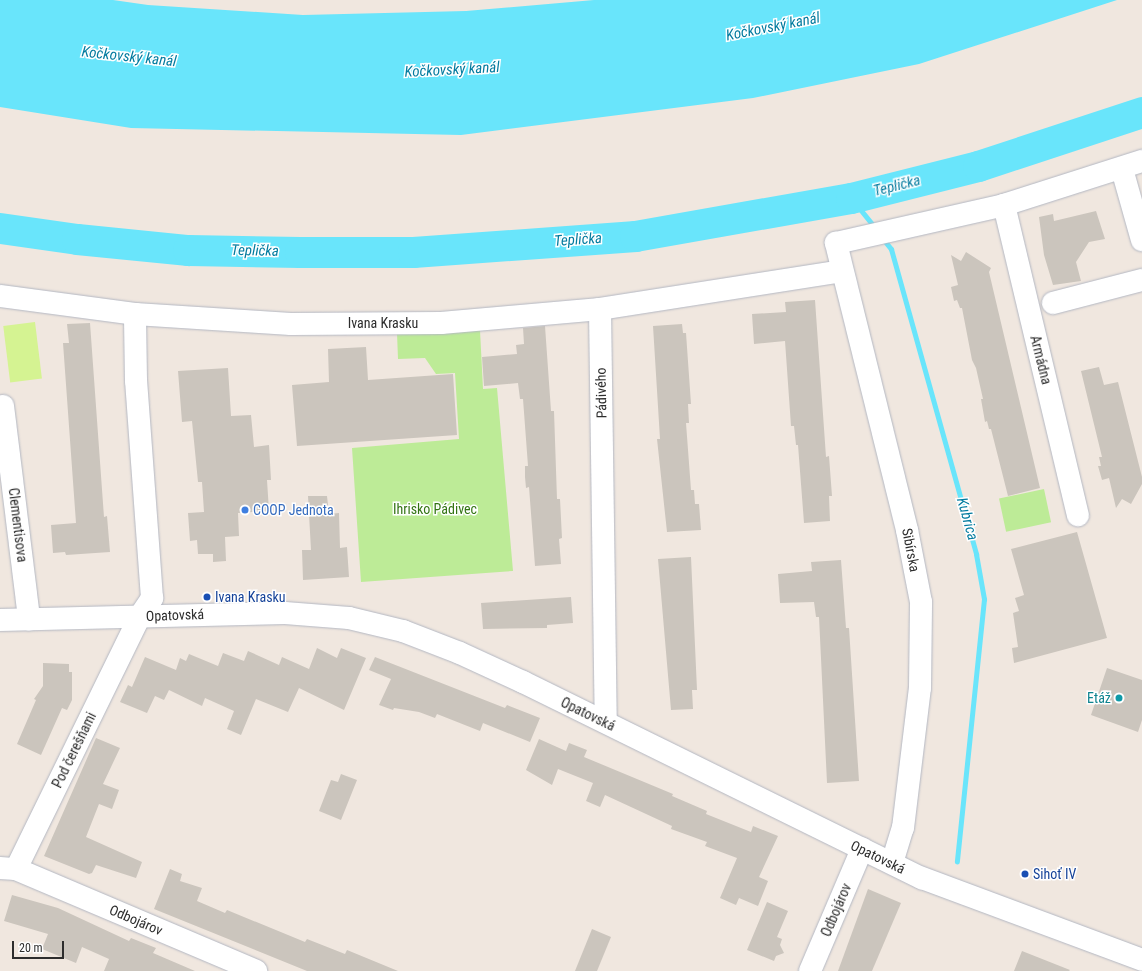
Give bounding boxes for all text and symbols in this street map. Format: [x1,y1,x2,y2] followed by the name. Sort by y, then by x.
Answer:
[725,9,821,45] water label: Kočkovský kanál
[81,43,177,71] water label: Kočkovský kanál
[404,59,500,81] water label: Kočkovský kanál
[872,171,922,201] water label: Teplička
[554,229,602,251] water label: Teplička
[231,242,279,260] water label: Teplička
[348,315,418,331] street label: Ivana Krasku
[1027,334,1055,386] street label: Armádna
[592,367,610,419] street label: Pádivého
[5,487,31,563] street label: Clementisova
[952,496,982,542] water label: Kubrica
[393,501,477,517] park label: Ihrisko Pádivec
[253,502,334,518] place label: COOP Jednota
[240,505,250,515] marker: COOP Jednota
[899,527,923,573] street label: Sibírska
[215,589,286,605] place label: Ivana Krasku
[202,592,212,602] marker: Ivana Krasku
[146,606,204,624] street label: Opatovská
[1087,690,1111,706] place label: Etáž
[1114,693,1124,703] marker: Etáž
[558,694,618,734] street label: Opatovská
[48,709,100,791] street label: Pod čerešňami
[848,837,908,877] street label: Opatovská
[1033,866,1076,882] place label: Sihoť IV
[1020,869,1030,879] marker: Sihoť IV
[817,881,855,939] street label: Odbojárov
[107,901,165,939] street label: Odbojárov
[14,933,66,959] scale bar
[19,941,43,955] text: 20 m

